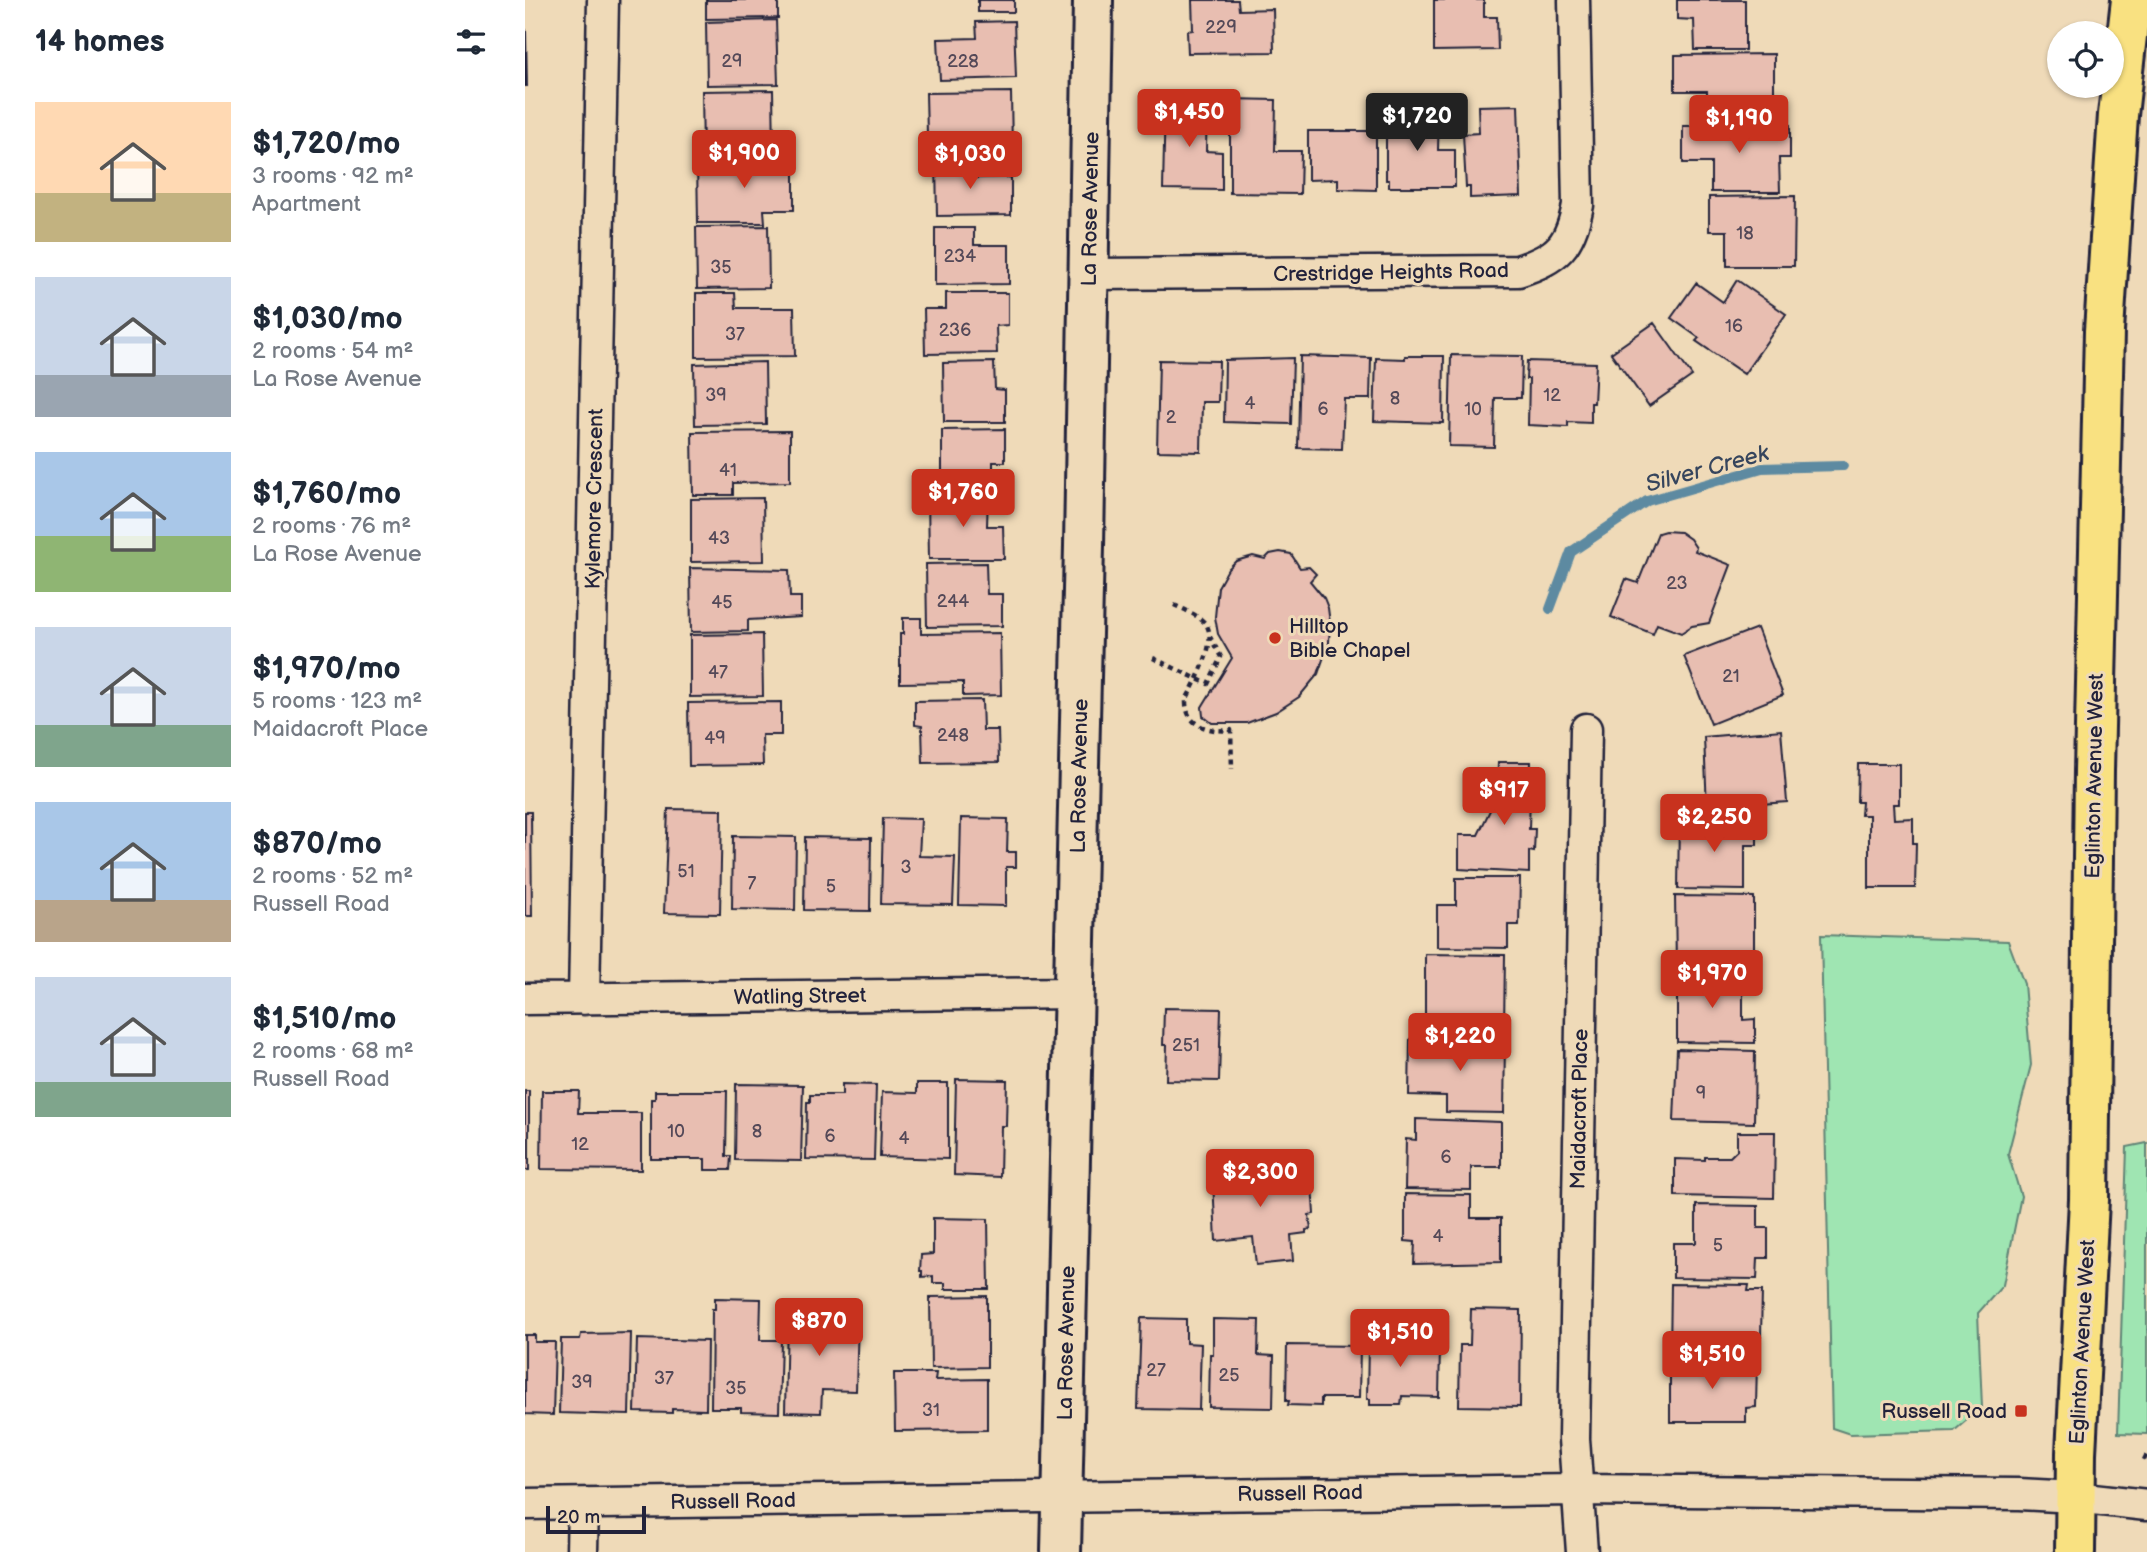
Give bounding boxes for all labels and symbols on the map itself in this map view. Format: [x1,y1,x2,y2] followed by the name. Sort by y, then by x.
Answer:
[1205,17,1237,38] house number: 229
[721,51,743,72] house number: 29
[947,51,979,72] house number: 228
[1132,90,1246,149] pin: $1,450
[1360,94,1474,153] pin: $1,720
[1682,96,1796,155] pin: $1,190
[687,130,801,190] pin: $1,900
[1077,131,1104,287] street label: La Rose Avenue
[913,132,1027,191] pin: $1,030
[1736,223,1754,244] house number: 18
[944,246,976,267] house number: 234
[710,257,732,278] house number: 35
[1273,258,1509,287] street label: Crestridge Heights Road
[1725,316,1743,337] house number: 16
[939,320,971,341] house number: 236
[725,324,745,345] house number: 37
[705,385,727,406] house number: 39
[1543,385,1561,406] house number: 12
[1390,388,1400,409] house number: 8
[1245,393,1256,414] house number: 4
[1318,399,1329,420] house number: 6
[1464,399,1482,420] house number: 10
[1166,407,1177,428] house number: 2
[580,408,609,590] street label: Kylemore Crescent
[1643,439,1773,499] water label: Silver Creek
[719,460,737,481] house number: 41
[906,470,1020,529] pin: $1,760
[708,528,730,549] house number: 43
[1666,573,1688,594] house number: 23
[937,591,969,612] house number: 244
[711,592,733,613] house number: 45
[1289,614,1411,663] place label: Hilltop Bible Chapel
[1267,630,1283,646] marker: Hilltop Bible Chapel
[708,662,728,683] house number: 47
[1722,666,1740,687] house number: 21
[2080,673,2109,879] street label: Eglinton Avenue West
[1066,698,1093,854] street label: La Rose Avenue
[937,725,969,746] house number: 248
[704,728,726,749] house number: 49
[1463,768,1545,827] pin: $917
[1657,794,1771,854] pin: $2,250
[900,857,912,878] house number: 3
[677,861,695,882] house number: 51
[748,873,757,894] house number: 7
[826,876,836,897] house number: 5
[1655,950,1769,1010] pin: $1,970
[733,983,867,1010] street label: Watling Street
[1403,1014,1517,1073] pin: $1,220
[1566,1028,1593,1190] street label: Maidacroft Place
[1172,1035,1200,1056] house number: 251
[1696,1083,1706,1104] house number: 9
[667,1121,685,1142] house number: 10
[752,1121,762,1142] house number: 8
[825,1126,836,1147] house number: 6
[899,1128,910,1149] house number: 4
[571,1134,589,1155] house number: 12
[1441,1147,1452,1168] house number: 6
[1203,1150,1317,1209] pin: $2,300
[1433,1226,1444,1247] house number: 4
[1713,1235,1723,1256] house number: 5
[2065,1238,2100,1445] street label: Eglinton Avenue West
[1053,1265,1080,1421] street label: La Rose Avenue
[778,1298,860,1358] pin: $870
[1343,1310,1457,1369] pin: $1,510
[1655,1332,1769,1391] pin: $1,510
[1146,1360,1166,1381] house number: 27
[1219,1365,1239,1386] house number: 25
[654,1368,674,1389] house number: 37
[571,1372,593,1393] house number: 39
[725,1378,747,1399] house number: 35
[1881,1399,2007,1424] place label: Russell Road
[922,1400,940,1421] house number: 31
[2013,1403,2029,1419] marker: Russell Road
[1237,1480,1363,1507] street label: Russell Road
[670,1488,796,1515] street label: Russell Road
[546,1503,646,1535] scale bar

